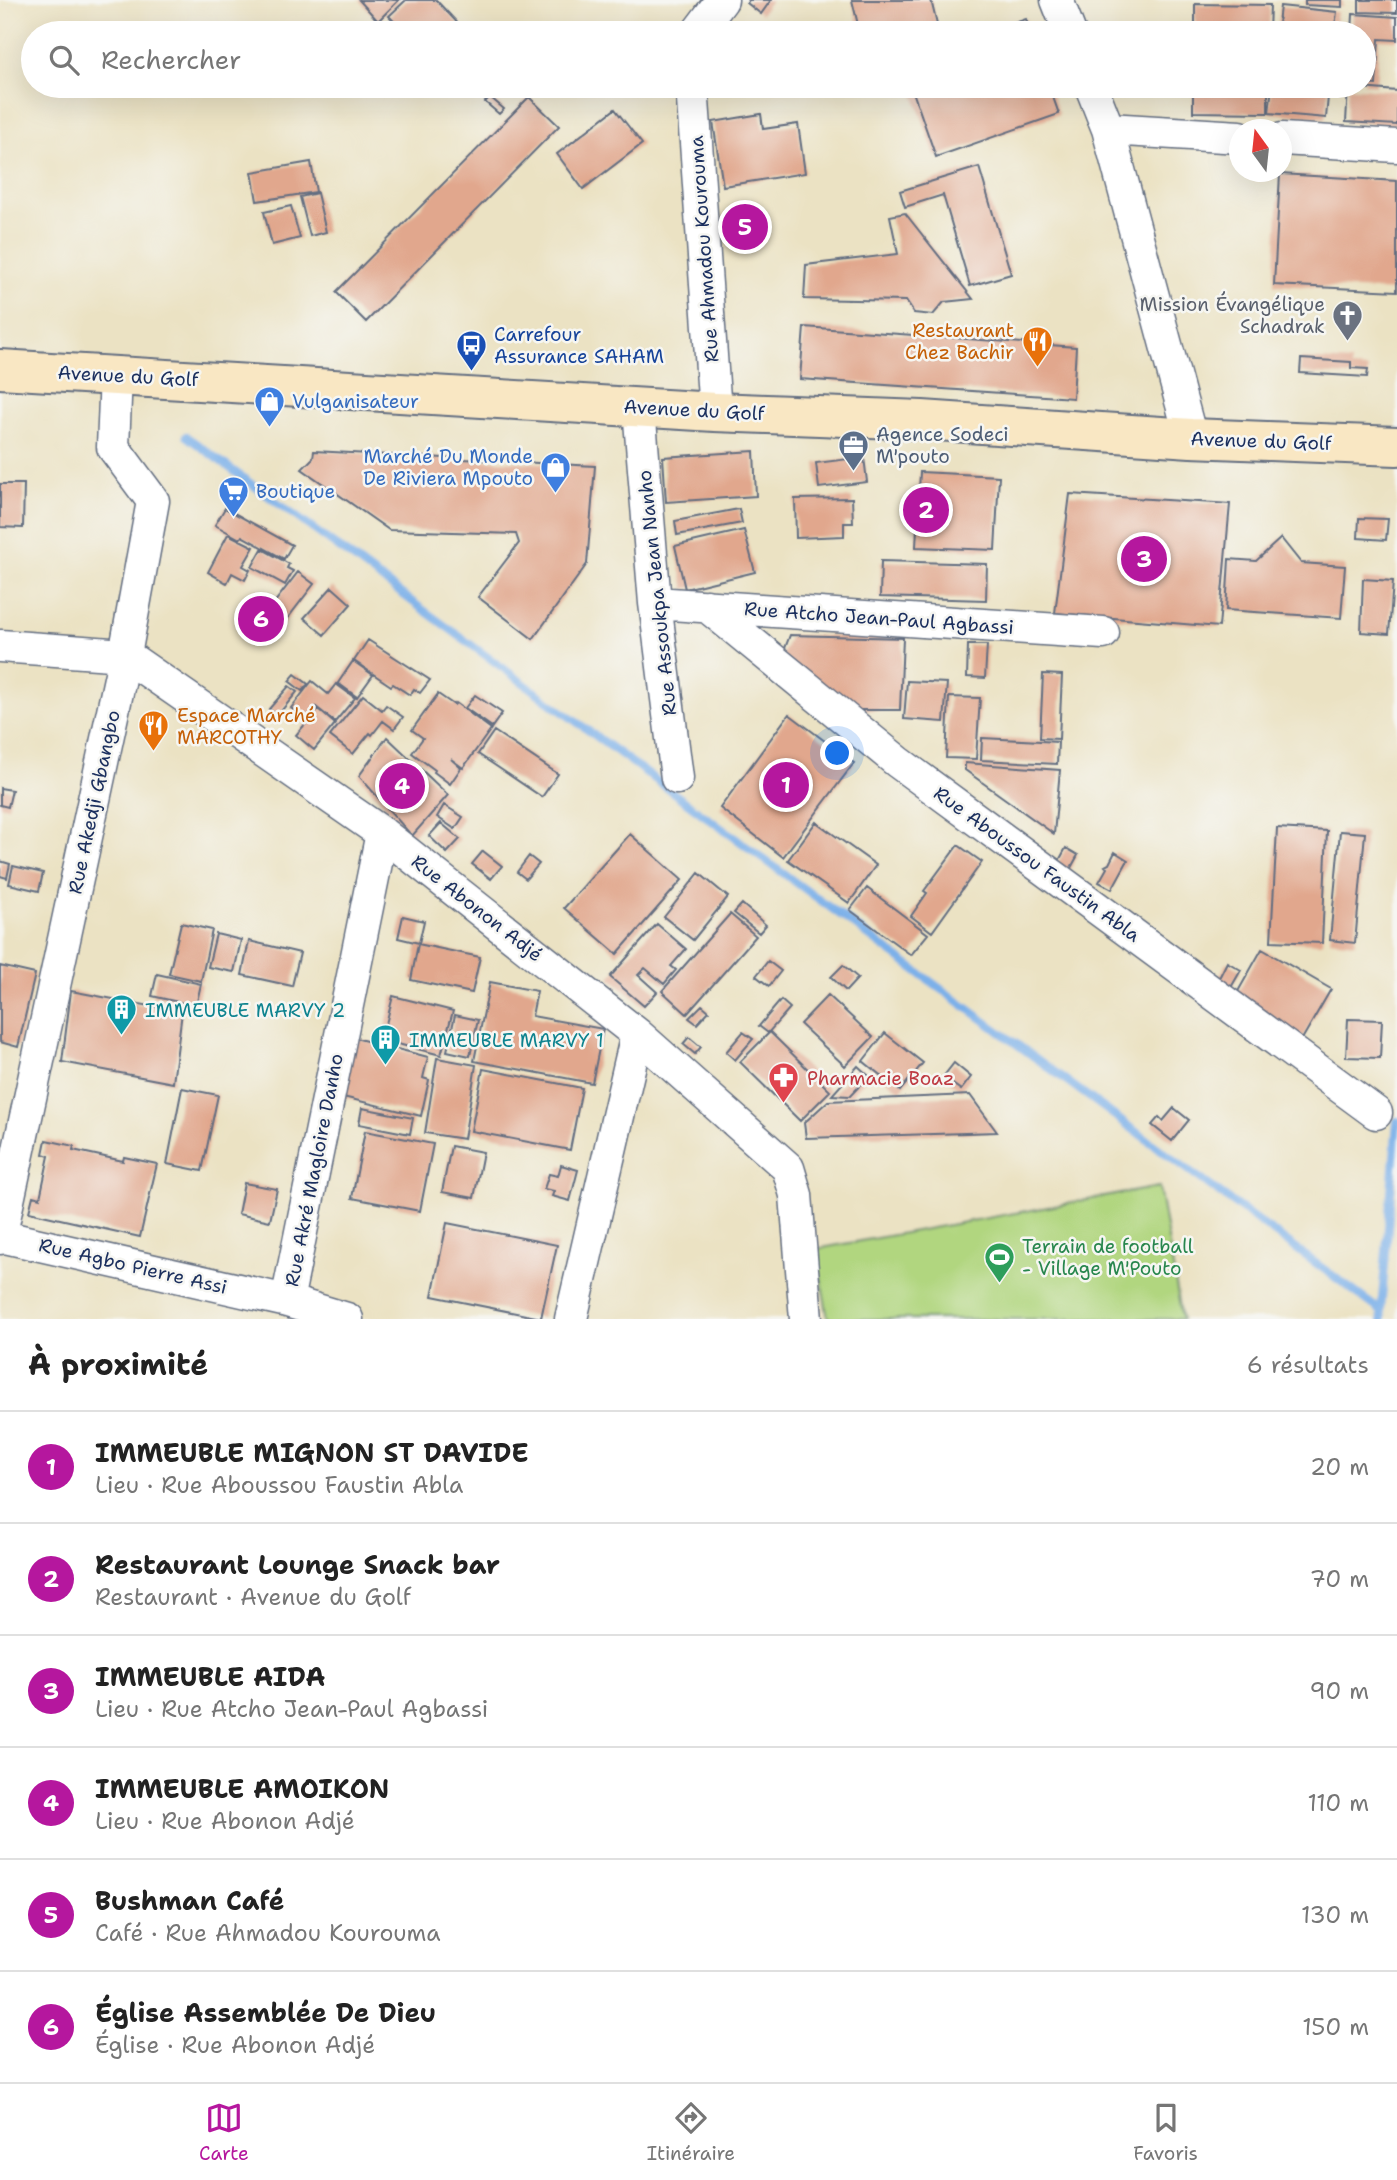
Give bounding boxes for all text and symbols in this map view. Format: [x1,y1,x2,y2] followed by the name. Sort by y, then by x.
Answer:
[21,21,1376,98] search box
[45,41,83,79] icon: search
[101,42,241,77] text: Rechercher
[1229,119,1292,182] north arrow
[684,135,724,363] street label: Rue Ahmadou Kourouma
[722,201,768,253] pin: 5
[1140,291,1325,339] place label: Mission Évangélique Schadrak
[1331,298,1365,342] church icon: Mission Évangélique Schadrak
[905,318,1014,365] place label: Restaurant Chez Bachir
[494,322,664,369] place label: Carrefour Assurance SAHAM
[1020,324,1054,368] restaurant icon: Restaurant Chez Bachir
[454,328,488,372] bus stop icon: Carrefour Assurance SAHAM
[57,360,200,392] street label: Avenue du Golf
[252,384,286,428] shop icon: Vulganisateur
[292,389,419,414] place label: Vulganisateur
[623,394,766,426] street label: Avenue du Golf
[876,422,1009,469] place label: Agence Sodeci M'pouto
[1190,426,1333,456] street label: Avenue du Golf
[836,428,870,472] office icon: Agence Sodeci M'pouto
[363,444,533,491] place label: Marché Du Monde De Riviera Mpouto
[539,450,573,494] shop icon: Marché Du Monde De Riviera Mpouto
[632,469,682,717] street label: Rue Assoukpa Jean Nanho
[216,474,250,518] supermarket icon: Boutique
[256,479,335,504] place label: Boutique
[903,484,949,536] pin: 2
[1121,533,1167,585] pin: 3
[238,593,284,645] pin: 6
[743,596,1015,640] street label: Rue Atcho Jean-Paul Agbassi
[177,703,316,750] place label: Espace Marché MARCOTHY
[62,708,126,896] street label: Rue Akedji Gbangbo
[137,709,171,753] restaurant icon: Espace Marché MARCOTHY
[820,736,854,770] your location
[763,759,809,811] pin: 1
[379,760,425,812] pin: 4
[929,781,1145,948] street label: Rue Aboussou Faustin Abla
[406,849,548,967] street label: Rue Abonon Adjé
[105,993,139,1037] building icon: IMMEUBLE MARVY 2
[145,998,345,1023] place label: IMMEUBLE MARVY 2
[369,1023,403,1067] building icon: IMMEUBLE MARVY 1
[409,1028,604,1053] place label: IMMEUBLE MARVY 1
[279,1051,349,1289] street label: Rue Akré Magloire Danho
[767,1061,801,1105] pharmacy icon: Pharmacie Boaz
[807,1066,954,1091] place label: Pharmacie Boaz
[36,1232,230,1300] street label: Rue Agbo Pierre Assi
[1022,1234,1194,1281] place label: Terrain de football - Village M'Pouto
[982,1240,1016,1284] sports icon: Terrain de football - Village M'Pouto
[28,1344,208,1385] text: À proximité
[1247,1350,1369,1380] text: 6 résultats
[95,1435,528,1470] text: IMMEUBLE MIGNON ST DAVIDE
[46,1452,56,1482] text: 1
[1310,1452,1369,1482] text: 20 m
[95,1470,463,1500] text: Lieu · Rue Aboussou Faustin Abla
[95,1547,500,1582] text: Restaurant Lounge Snack bar
[43,1564,59,1594] text: 2
[1310,1564,1369,1594] text: 70 m
[95,1582,411,1612] text: Restaurant · Avenue du Golf
[95,1659,326,1694] text: IMMEUBLE AIDA
[43,1676,59,1706] text: 3
[1309,1676,1369,1706] text: 90 m
[95,1694,488,1724] text: Lieu · Rue Atcho Jean-Paul Agbassi
[95,1771,389,1806] text: IMMEUBLE AMOIKON
[43,1788,59,1818] text: 4
[1307,1788,1369,1818] text: 110 m
[95,1806,355,1836] text: Lieu · Rue Abonon Adjé
[95,1883,284,1918] text: Bushman Café
[44,1900,58,1930] text: 5
[1301,1900,1369,1930] text: 130 m
[95,1918,441,1948] text: Café · Rue Ahmadou Kourouma
[95,1995,436,2030] text: Église Assemblée De Dieu
[43,2012,59,2042] text: 6
[1302,2012,1369,2042] text: 150 m
[95,2030,375,2060] text: Église · Rue Abonon Adjé
[199,2099,249,2166] tab: Carte
[647,2099,735,2166] tab: Itinéraire
[1133,2099,1198,2166] tab: Favoris

